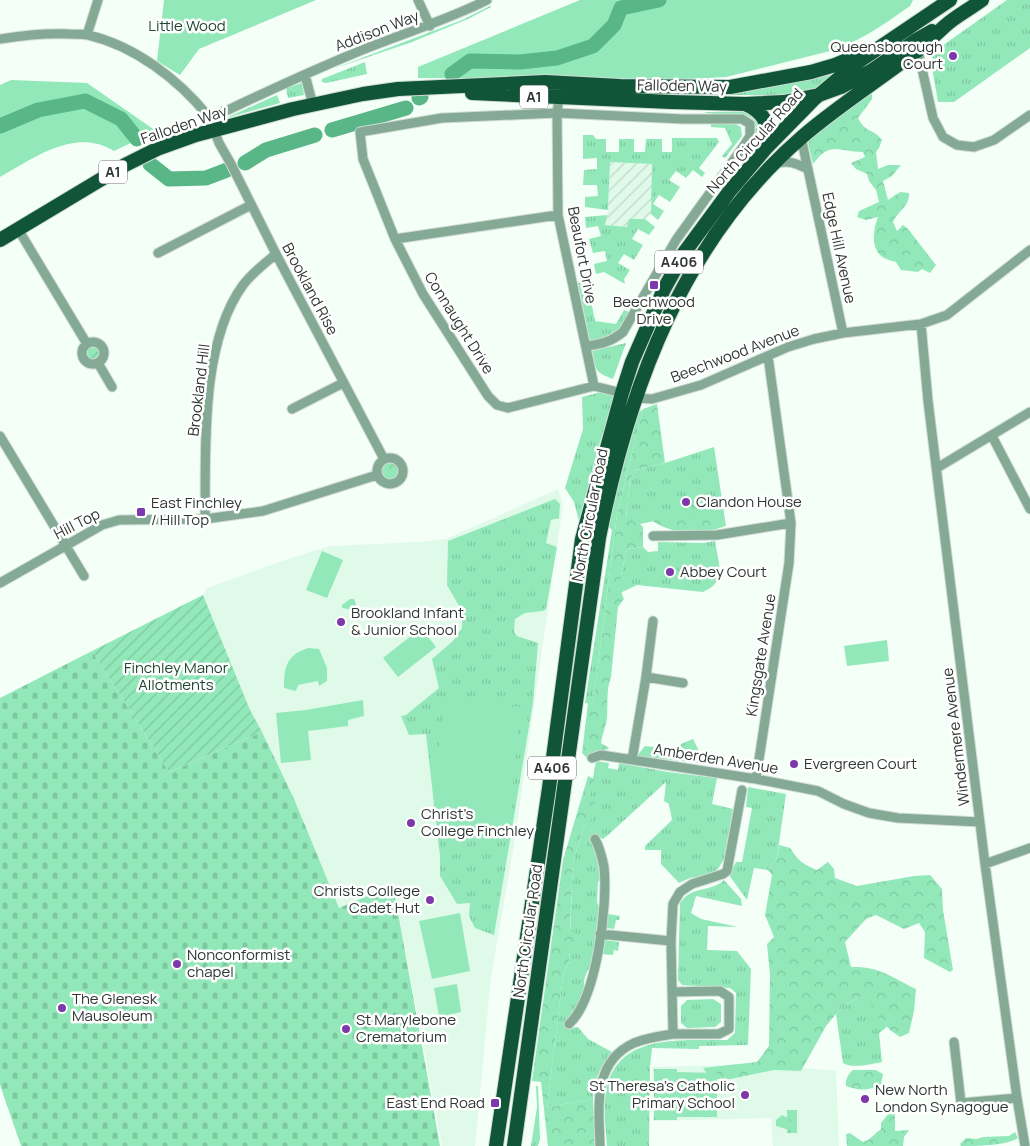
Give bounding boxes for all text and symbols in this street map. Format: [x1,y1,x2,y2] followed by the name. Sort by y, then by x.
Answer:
[332,5,422,56] street label: Addison Way
[148,15,226,36] park label: Little Wood
[831,36,943,74] place label: Queensborough Court
[947,50,959,62] marker: Queensborough Court
[637,74,727,97] street label: Falloden Way
[702,83,808,198] street label: North Circular Road
[520,85,548,108] road number: A1
[138,100,230,149] street label: Falloden Way
[99,160,127,183] road number: A1
[817,190,862,306] street label: Edge Hill Avenue
[563,205,602,305] street label: Beaufort Drive
[277,239,344,339] street label: Brookland Rise
[655,250,703,274] road number: A406
[420,268,499,378] street label: Connaught Drive
[648,279,660,291] marker: Beechwood Drive
[613,291,695,329] place label: Beechwood Drive
[668,319,802,388] street label: Beechwood Avenue
[182,343,215,437] street label: Brookland Hill
[566,447,613,583] street label: North Circular Road
[696,491,802,512] place label: Clandon House
[151,492,242,530] place label: East Finchley / Hill Top
[680,496,692,508] marker: Clandon House
[50,503,104,544] street label: Hill Top
[135,506,147,518] marker: East Finchley / Hill Top
[680,561,767,582] place label: Abbey Court
[664,566,676,578] marker: Abbey Court
[740,592,781,718] street label: Kingsgate Avenue
[351,602,464,640] place label: Brookland Infant & Junior School
[335,616,347,628] marker: Brookland Infant & Junior School
[124,657,229,695] park label: Finchley Manor Allotments
[937,667,974,807] street label: Windermere Avenue
[652,738,780,779] street label: Amberden Avenue
[804,753,917,774] place label: Evergreen Court
[528,756,576,780] road number: A406
[788,758,800,770] marker: Evergreen Court
[421,803,534,841] place label: Christ's College Finchley
[405,817,417,829] marker: Christ's College Finchley
[508,863,547,999] street label: North Circular Road
[314,880,420,918] place label: Christs College Cadet Hut
[424,894,436,906] marker: Christs College Cadet Hut
[187,944,290,982] place label: Nonconformist chapel
[171,958,183,970] marker: Nonconformist chapel
[72,988,158,1026] place label: The Glenesk Mausoleum
[56,1002,68,1014] marker: The Glenesk Mausoleum
[356,1009,456,1047] place label: St Marylebone Crematorium
[340,1023,352,1035] marker: St Marylebone Crematorium
[589,1075,735,1113] place label: St Theresa's Catholic Primary School
[875,1079,1009,1117] place label: New North London Synagogue
[739,1089,751,1101] marker: St Theresa's Catholic Primary School
[386,1092,485,1113] place label: East End Road
[859,1093,871,1105] marker: New North London Synagogue
[489,1097,501,1109] marker: East End Road

